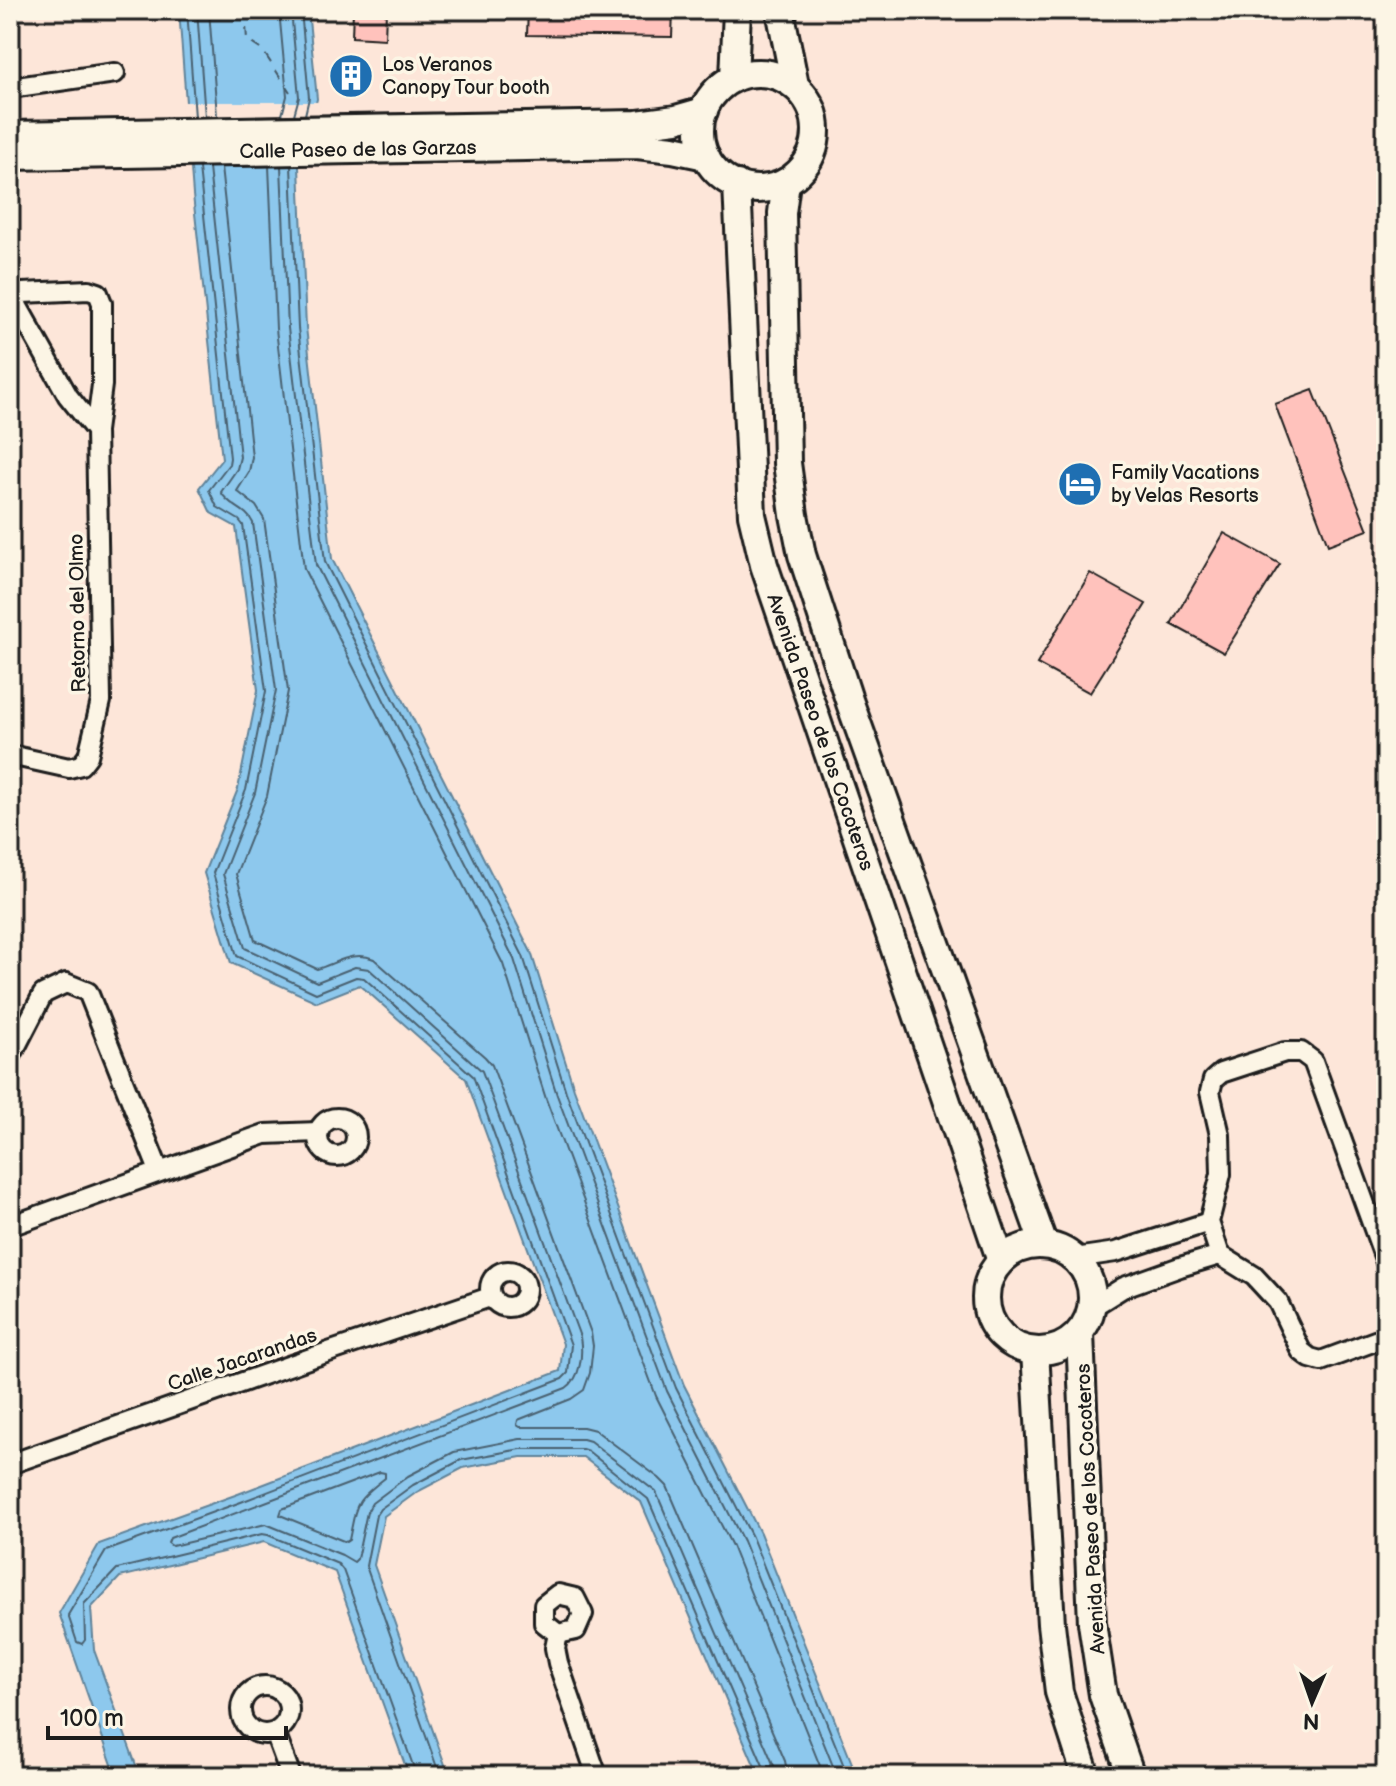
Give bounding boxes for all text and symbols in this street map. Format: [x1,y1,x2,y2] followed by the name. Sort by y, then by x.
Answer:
[327,52,375,100] building icon: Los Veranos Canopy Tour booth
[382,53,550,100] place label: Los Veranos Canopy Tour booth
[239,136,477,164] street label: Calle Paseo de las Garzas
[1056,460,1104,508] hotel icon: Family Vacations by Velas Resorts
[1111,461,1259,508] place label: Family Vacations by Velas Resorts
[65,533,91,693] street label: Retorno del Olmo
[761,591,879,874] street label: Avenida Paseo de los Cocoteros
[165,1323,320,1397] street label: Calle Jacarandas
[1071,1363,1111,1655] street label: Avenida Paseo de los Cocoteros
[1272,1662,1352,1742] north arrow
[48,1690,286,1740] scale bar
[60,1704,124,1733] text: 100 m
[1303,1707,1320,1734] text: N

